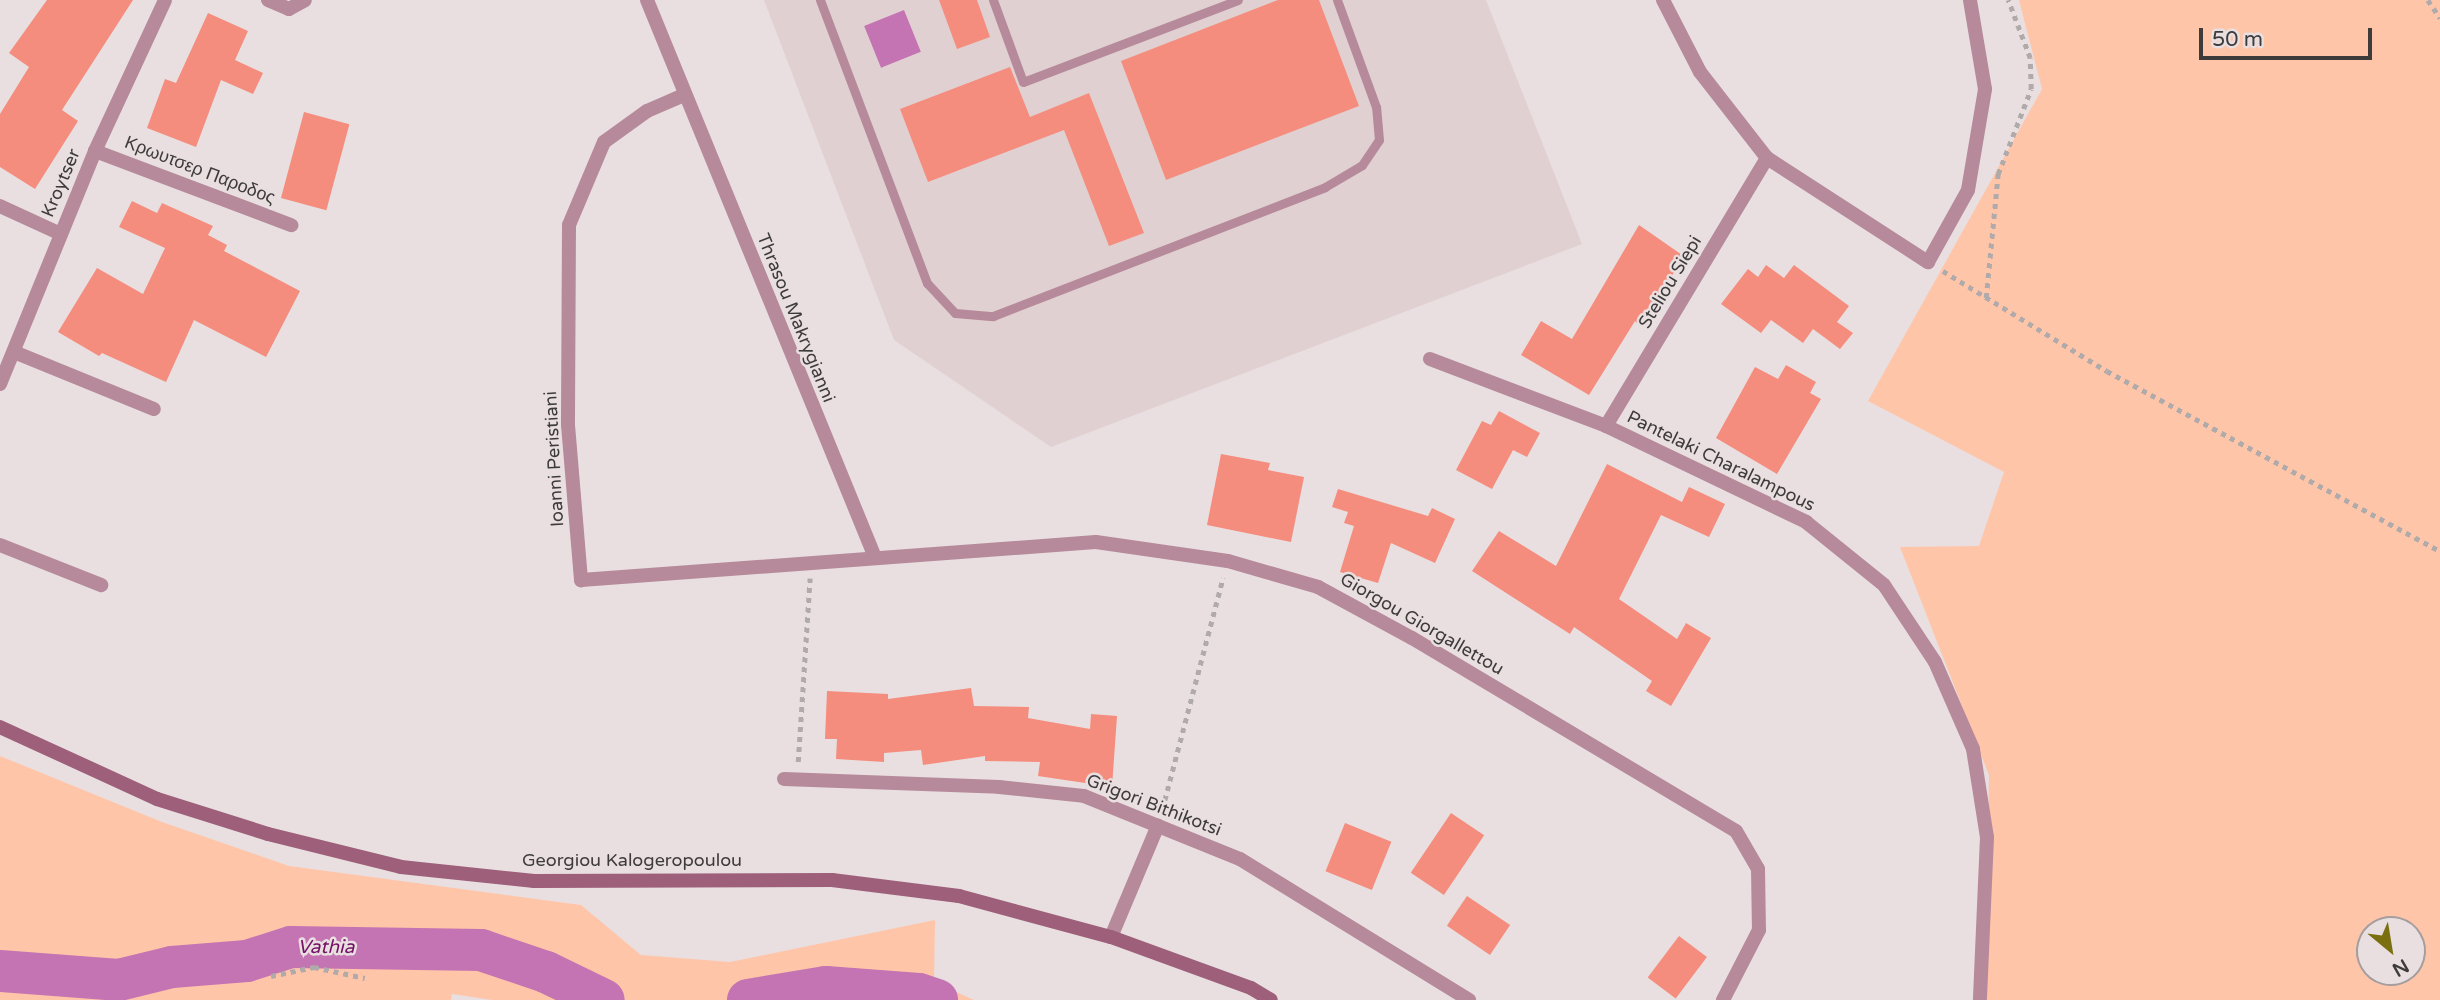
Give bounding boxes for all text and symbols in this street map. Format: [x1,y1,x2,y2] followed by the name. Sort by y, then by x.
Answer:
[2202,14,2375,58] scale bar
[2212,27,2263,52] text: 50 m
[122,131,278,209] street label: Κρωυτσερ Παροδος
[37,146,85,220] street label: Kroytser
[752,230,840,406] street label: Thrasou Makrygianni
[1634,232,1706,332] street label: Steliou Siepi
[540,391,568,527] street label: Ioanni Peristiani
[1623,406,1819,516] street label: Pantelaki Charalampous
[1336,568,1508,680] street label: Giorgou Giorgallettou
[1083,769,1225,841] street label: Grigori Bithikotsi
[522,849,742,871] street label: Georgiou Kalogeropoulou
[2356,916,2426,986] north arrow
[298,937,354,959] water label: Vathia
[2388,954,2413,981] text: N

